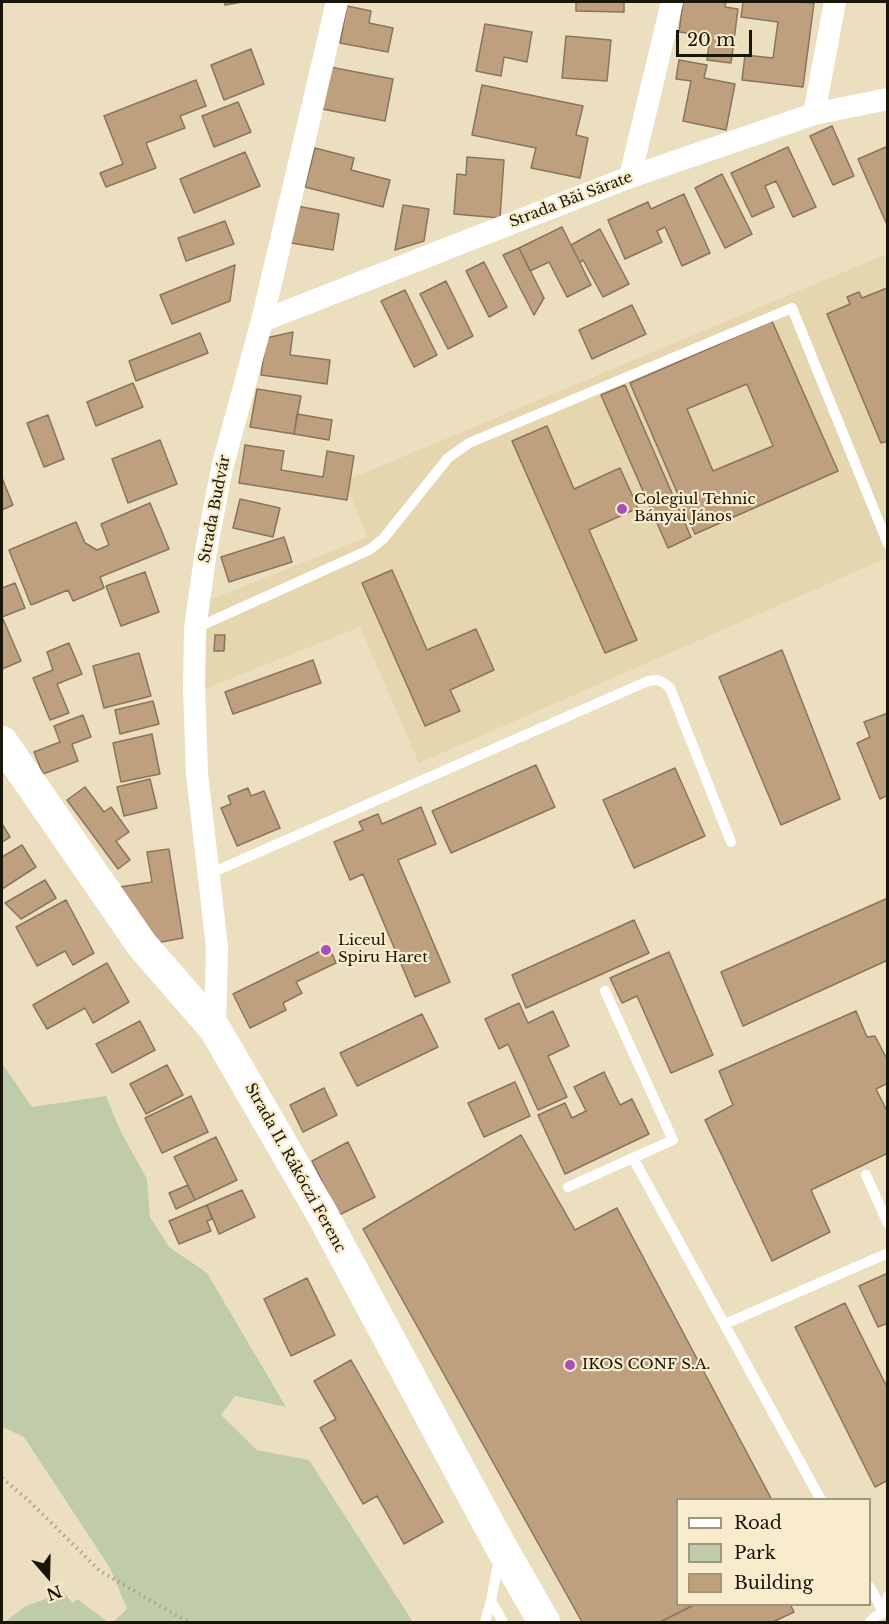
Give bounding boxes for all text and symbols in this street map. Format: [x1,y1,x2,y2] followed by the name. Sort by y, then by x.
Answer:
[679,18,756,56] scale bar
[687,29,735,51] text: 20 m
[507,168,635,232] street label: Strada Băi Sărate
[196,454,234,564] street label: Strada Budvár
[634,491,755,526] place label: Colegiul Tehnic Bányai János
[615,502,629,516] marker: Colegiul Tehnic Bányai János
[338,932,428,967] place label: Liceul Spiru Haret
[319,943,333,957] marker: Liceul Spiru Haret
[241,1080,349,1256] street label: Strada II. Rákóczi Ferenc
[582,1356,711,1374] place label: IKOS CONF S.A.
[563,1358,577,1372] marker: IKOS CONF S.A.
[676,1498,871,1606] legend
[734,1512,782,1534] text: Road
[734,1542,776,1564] text: Park
[18,1546,78,1606] north arrow
[734,1572,813,1594] text: Building
[44,1581,65,1605] text: N

